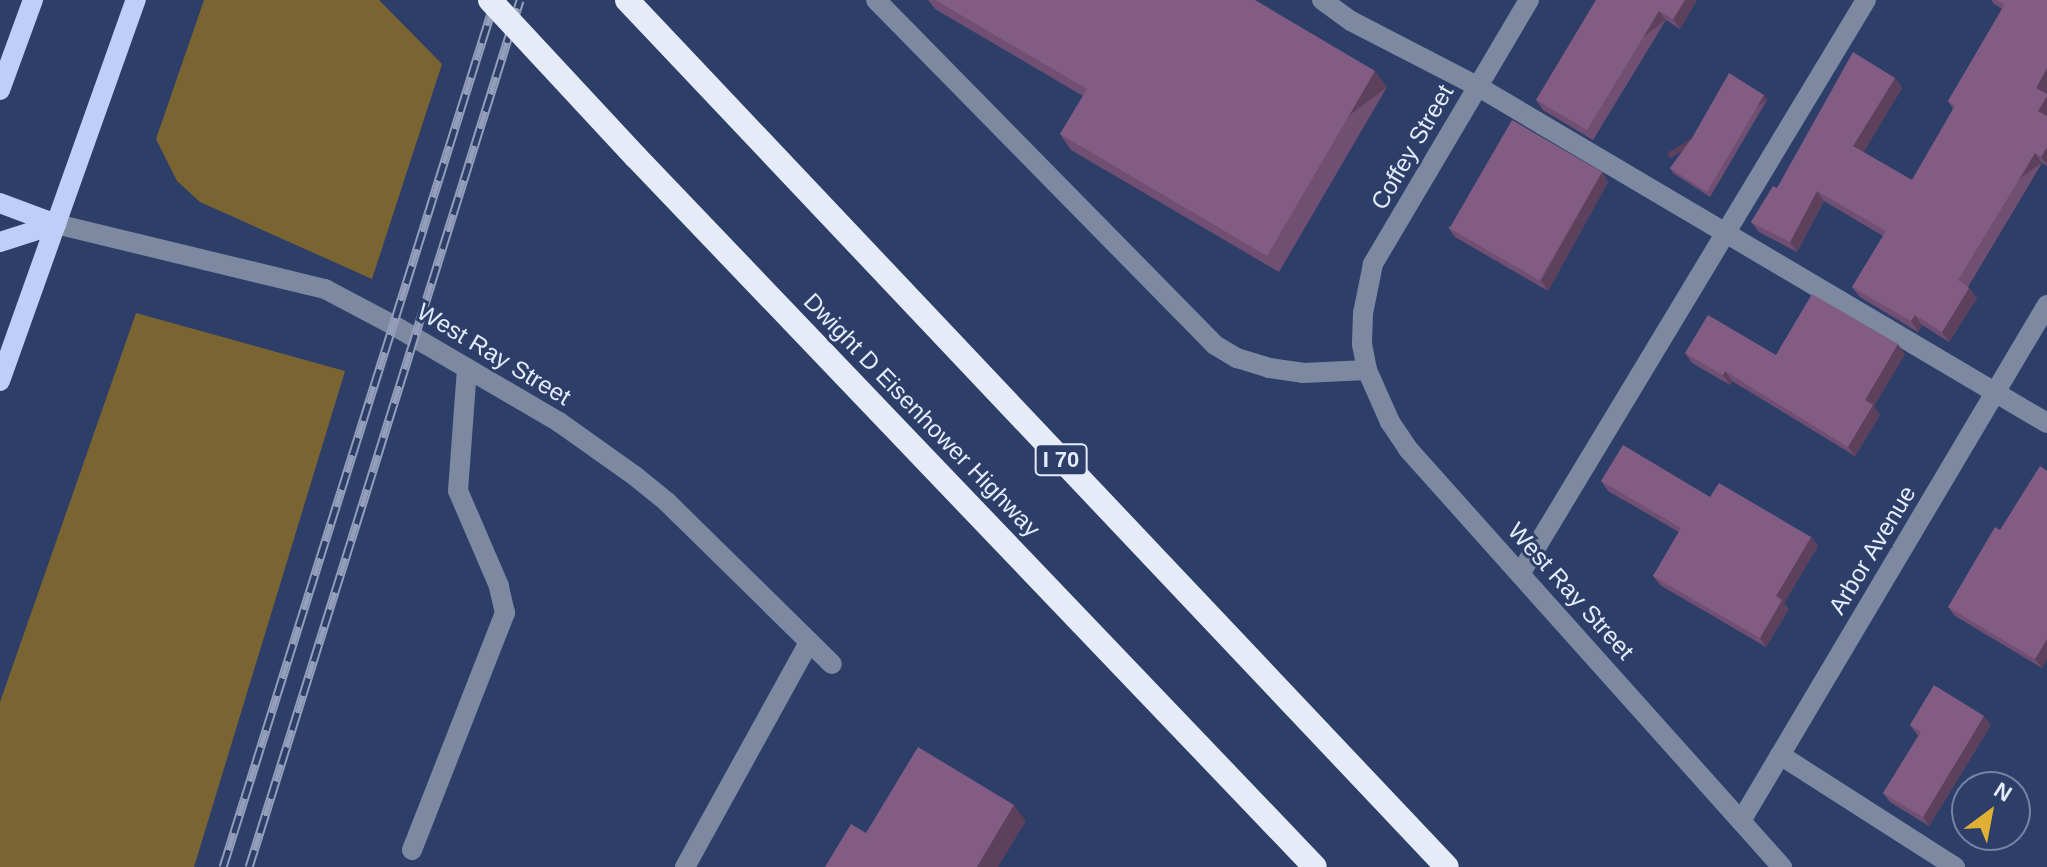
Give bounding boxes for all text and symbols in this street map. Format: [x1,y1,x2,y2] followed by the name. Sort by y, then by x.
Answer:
[1365,79,1459,215] street label: Coffey Street
[798,287,1046,543] street label: Dwight D Eisenhower Highway
[412,297,576,411] street label: West Ray Street
[1033,442,1089,478] road number: I 70
[1822,480,1922,620] street label: Arbor Avenue
[1502,517,1640,665] street label: West Ray Street
[1951,771,2031,851] north arrow
[1990,777,2016,807] text: N

